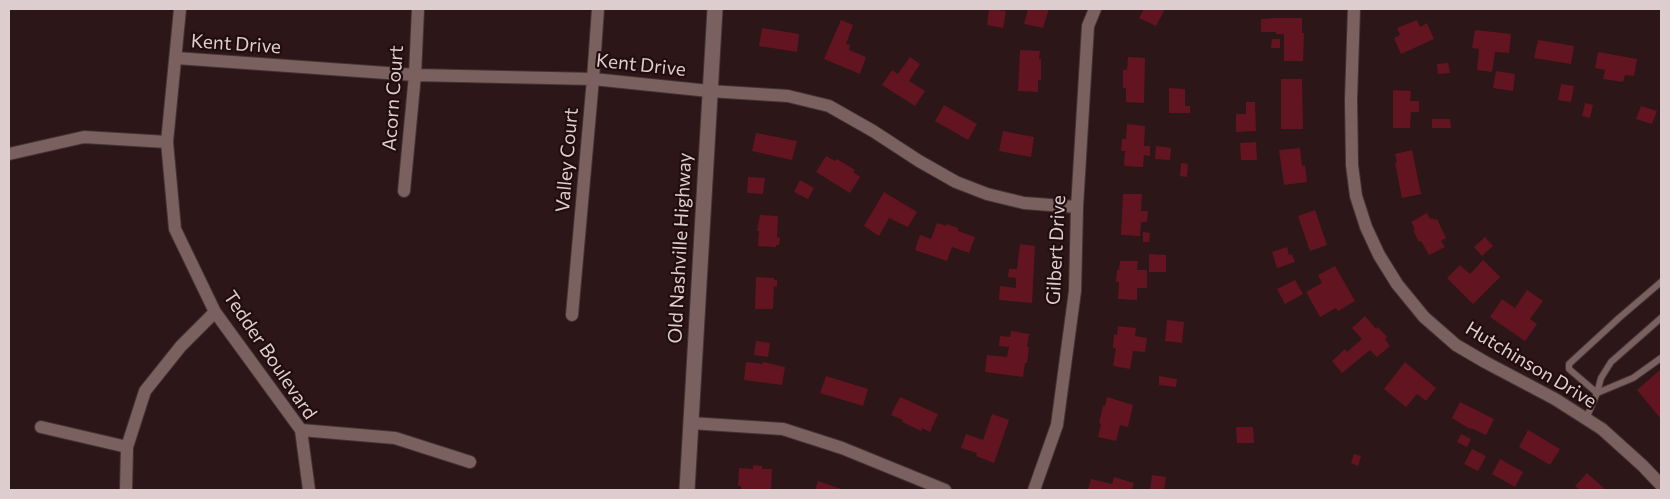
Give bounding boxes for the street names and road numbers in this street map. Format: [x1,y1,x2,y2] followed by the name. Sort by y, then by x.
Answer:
[190,29,282,59] street label: Kent Drive
[378,44,408,152] street label: Acorn Court
[595,49,687,81] street label: Kent Drive
[551,107,583,213] street label: Valley Court
[664,152,696,344] street label: Old Nashville Highway
[1042,195,1070,305] street label: Gilbert Drive
[218,286,322,424] street label: Tedder Boulevard
[1461,317,1601,413] street label: Hutchinson Drive

